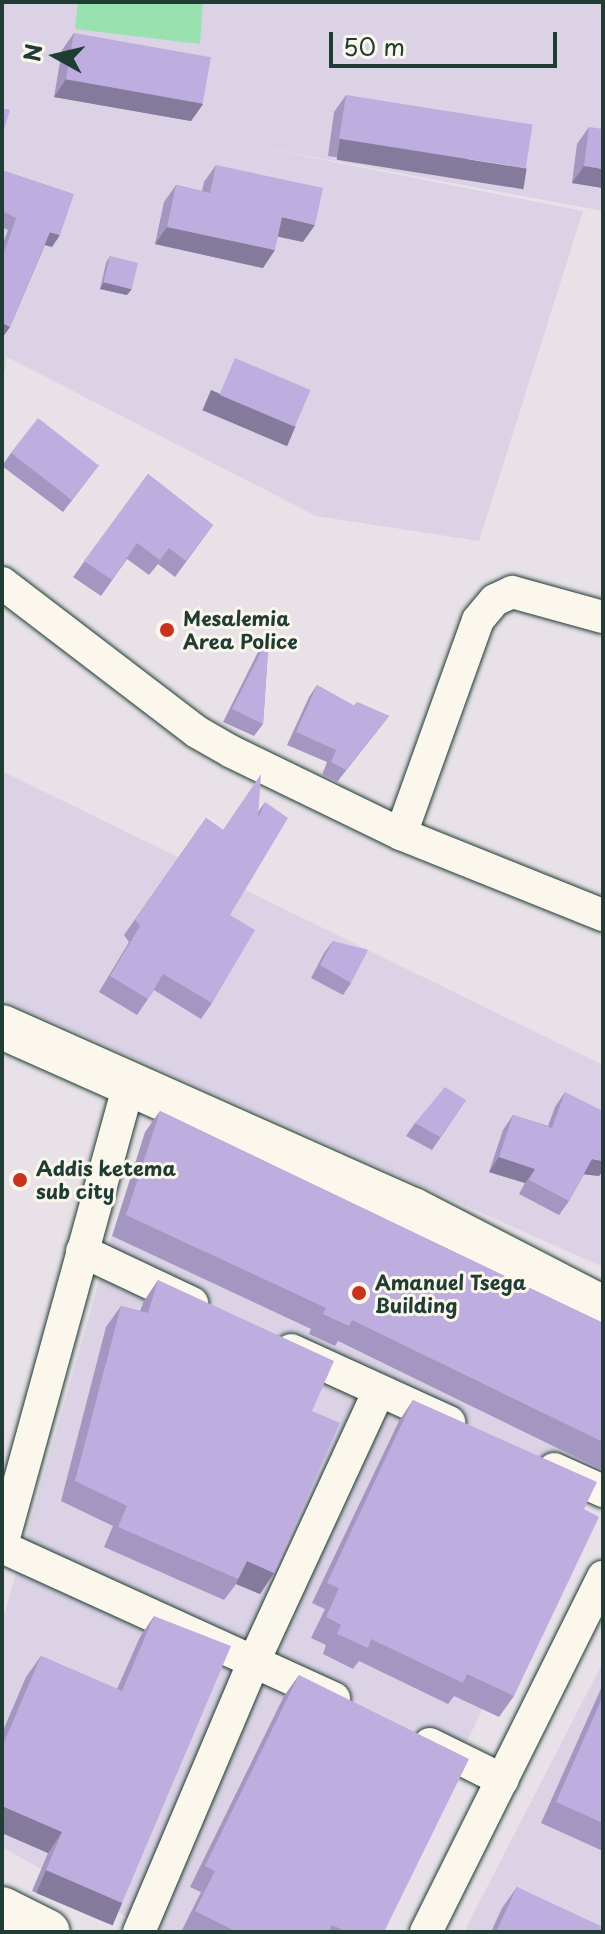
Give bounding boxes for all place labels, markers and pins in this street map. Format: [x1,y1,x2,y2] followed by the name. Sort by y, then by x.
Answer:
[183,606,298,653] place label: Mesalemia Area Police
[158,621,176,639] marker: Mesalemia Area Police
[36,1156,176,1203] place label: Addis ketema sub city
[11,1171,29,1189] marker: Addis ketema sub city
[375,1270,527,1317] place label: Amanuel Tsega Building
[350,1284,368,1302] marker: Amanuel Tsega Building

